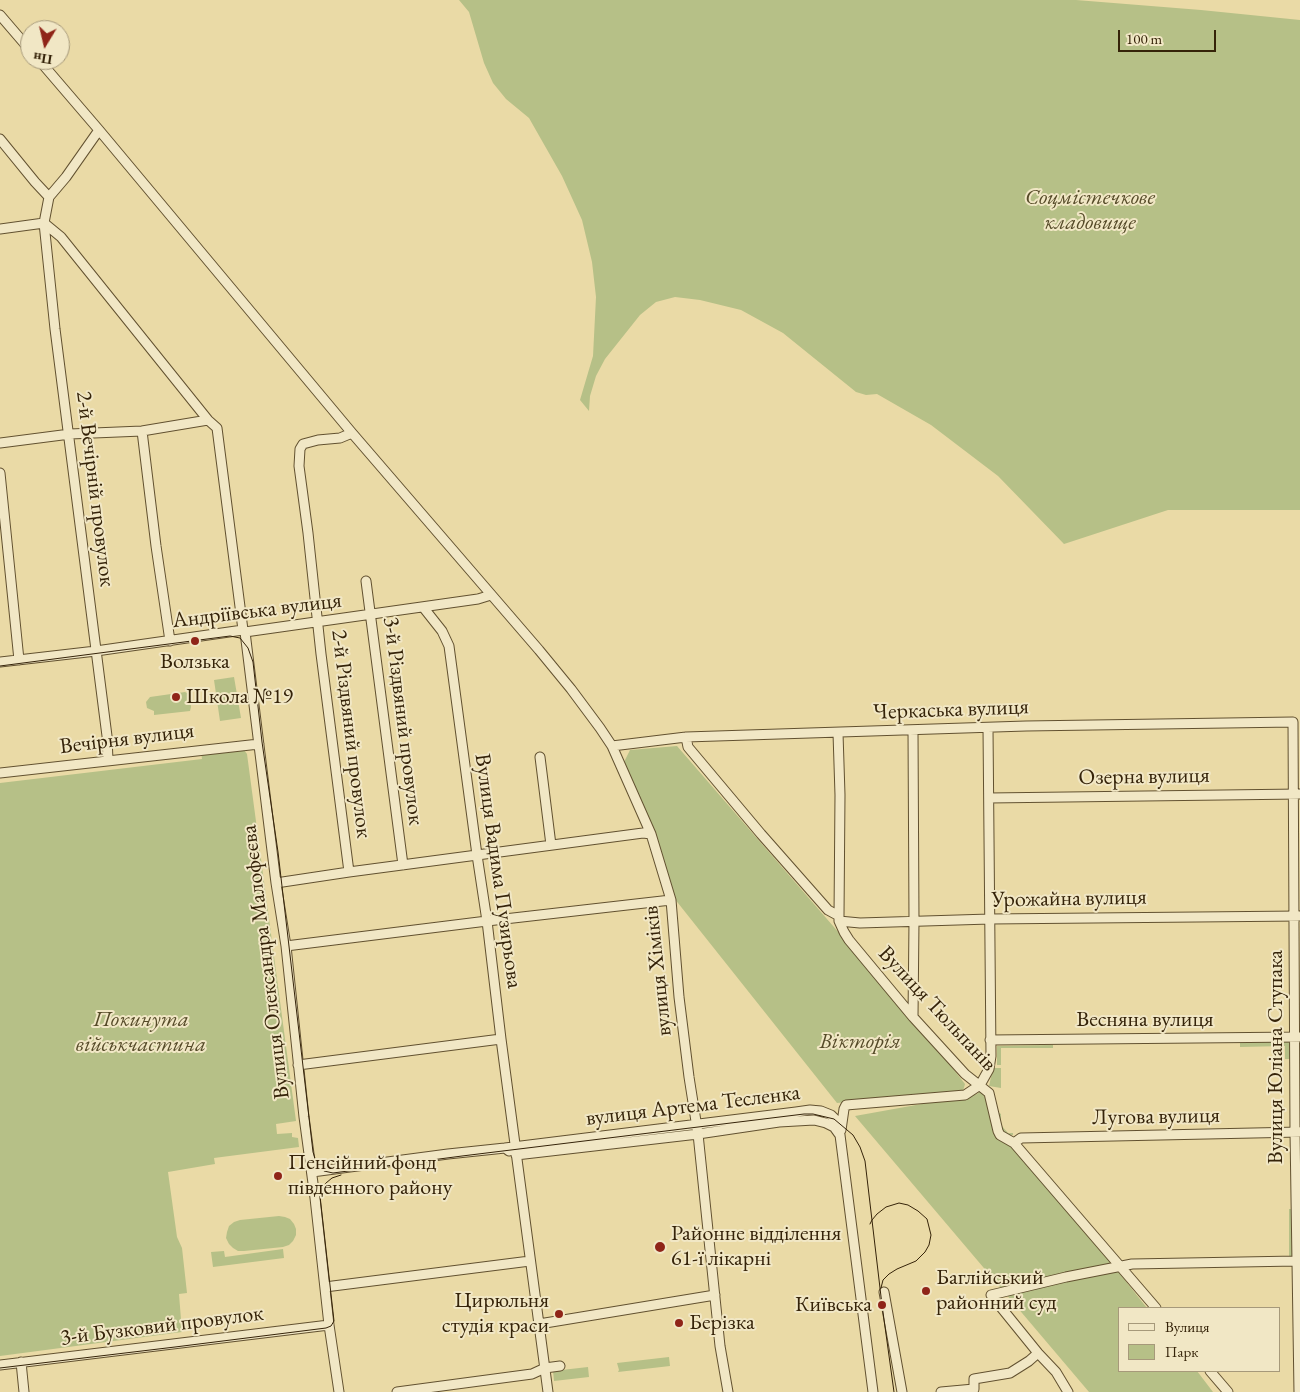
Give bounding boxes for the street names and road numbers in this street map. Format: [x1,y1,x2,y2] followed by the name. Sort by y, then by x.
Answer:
[70,390,120,588] street label: 2-й Вечірній провулок
[171,588,343,634] street label: Андріївська вулиця
[377,615,429,827] street label: 3-й Різдвяний провулок
[325,628,377,840] street label: 2-й Різдвяний провулок
[873,694,1029,726] street label: Черкаська вулиця
[58,718,196,760] street label: Вечірня вулиця
[468,752,528,990] street label: Вулиця Вадима Пузирьова
[1078,763,1210,791] street label: Озерна вулиця
[236,823,296,1101] street label: Вулиця Олександра Малофєєва
[991,884,1147,914] street label: Урожайна вулиця
[638,904,678,1038] street label: вулиця Хіміків
[872,941,1002,1077] street label: Вулиця Тюльпанів
[1263,950,1289,1164] street label: Вулиця Юліана Ступака
[1076,1007,1214,1033] street label: Весняна вулиця
[584,1080,802,1132] street label: вулиця Артема Тесленка
[1092,1103,1220,1131] street label: Лугова вулиця
[59,1300,265,1352] street label: 3-й Бузковий провулок

